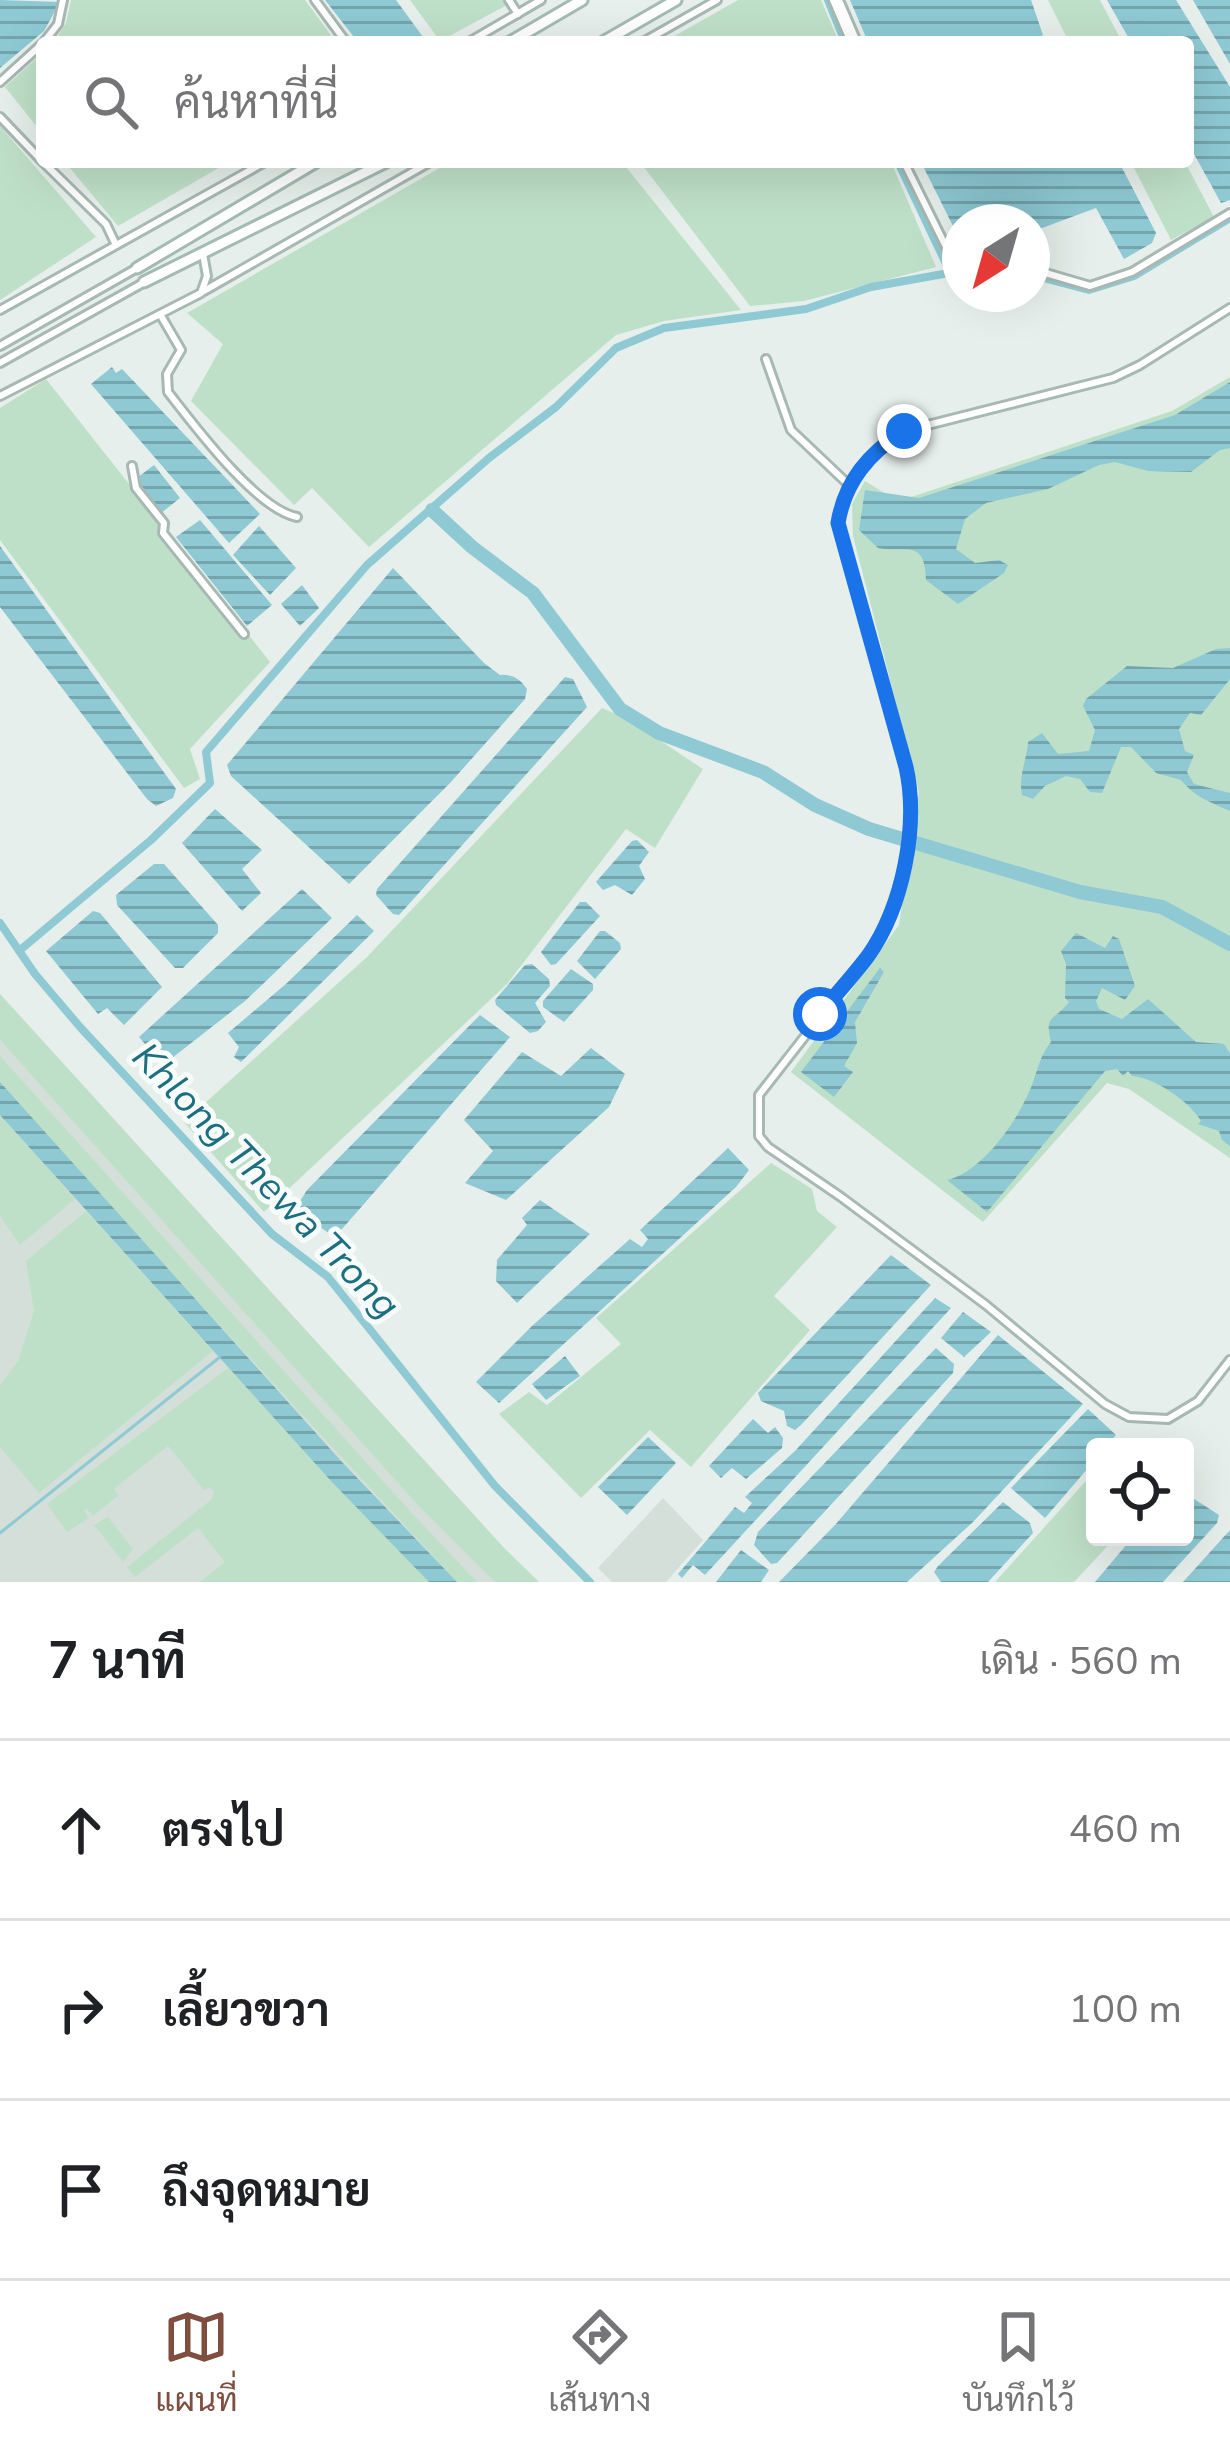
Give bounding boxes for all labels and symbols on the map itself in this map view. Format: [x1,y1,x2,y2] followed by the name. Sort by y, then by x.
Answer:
[942,204,1050,312] north arrow
[877,404,931,458] route end
[793,987,847,1041] route start
[120,1031,412,1331] water label: Khlong Thewa Trong

